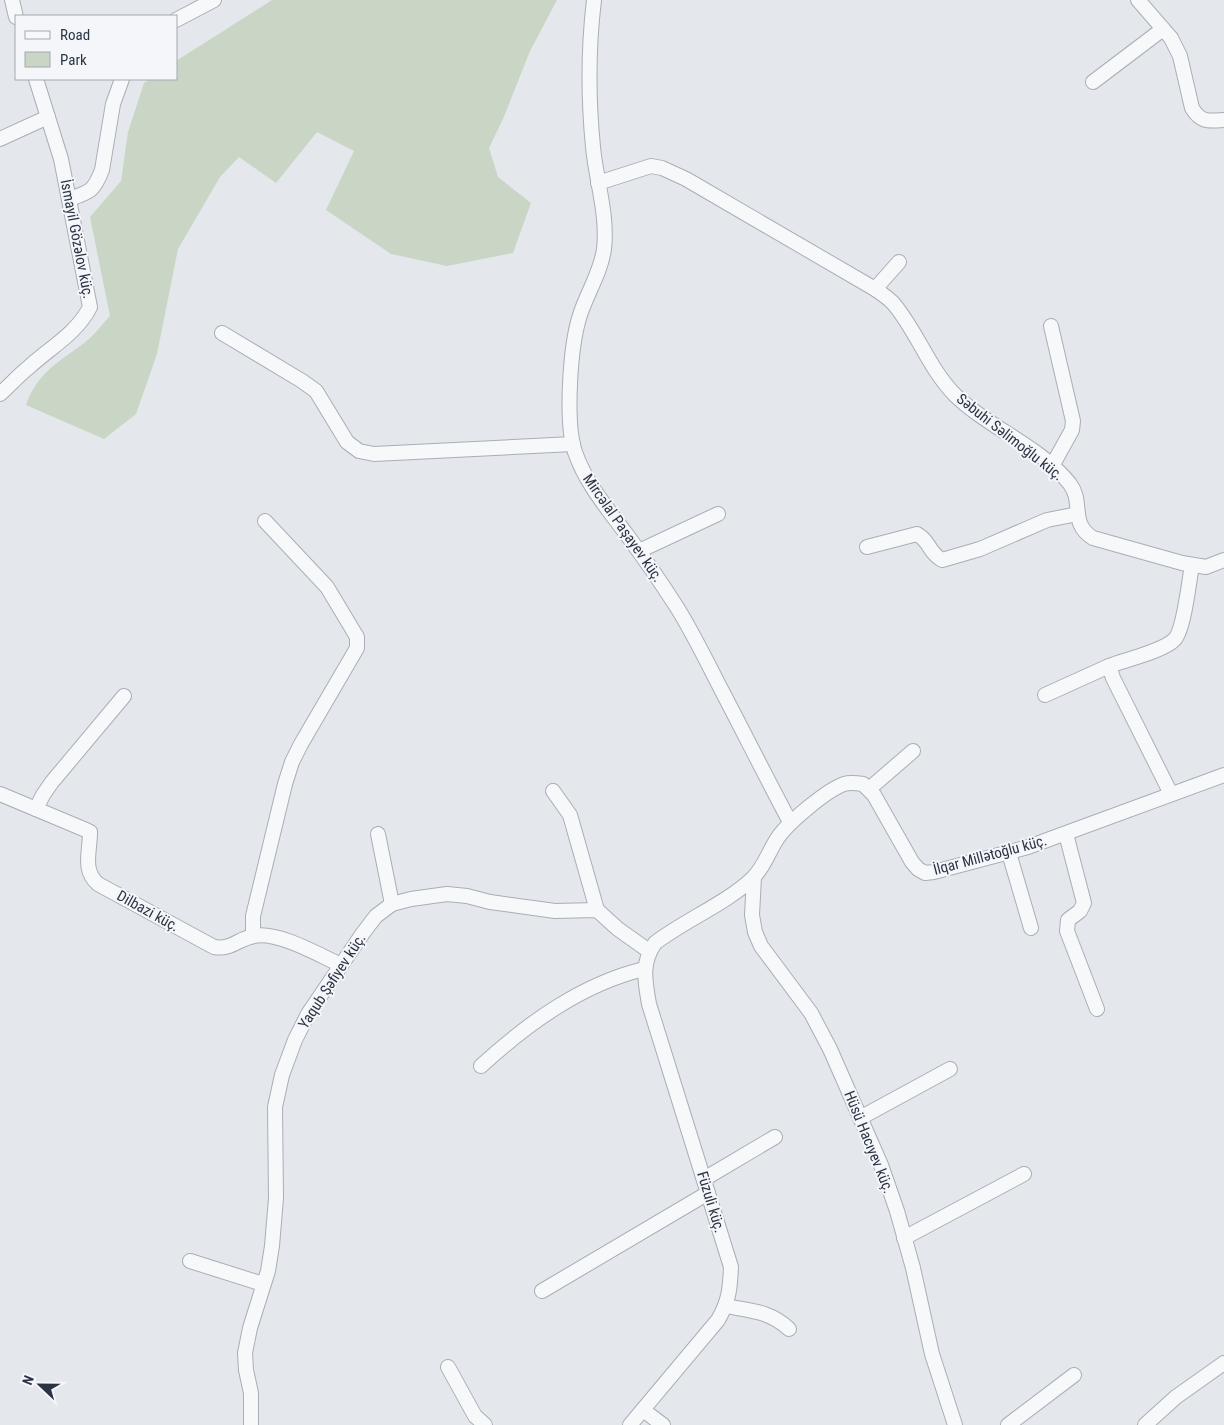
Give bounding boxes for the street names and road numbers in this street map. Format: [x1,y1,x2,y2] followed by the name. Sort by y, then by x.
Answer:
[57,178,97,300] street label: İsmayil Gözəlov küç.
[953,390,1067,484] street label: Səbuhi Səlimoğlu küç.
[579,470,667,586] street label: Mircəlal Paşayev küç.
[931,831,1049,879] street label: İlqar Millətoğlu küç.
[114,887,182,935] street label: Dilbazi küç.
[294,930,370,1032] street label: Yaqub Şəfiyev küç.
[840,1088,898,1196] street label: Hüsü Hacıyev küç.
[693,1169,729,1235] street label: Füzuli küç.

